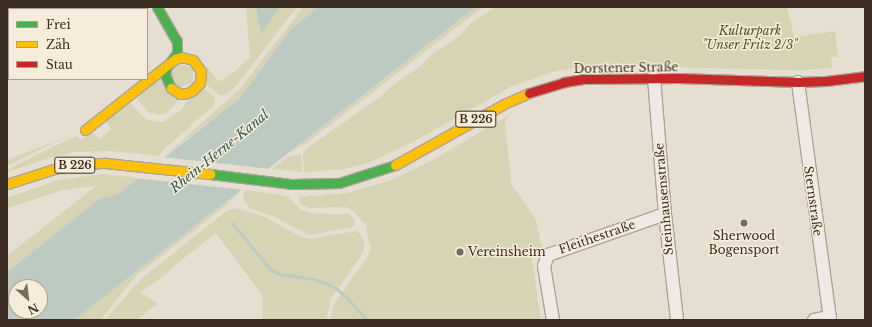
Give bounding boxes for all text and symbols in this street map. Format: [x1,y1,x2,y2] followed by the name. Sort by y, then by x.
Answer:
[8,8,148,80] legend
[46,17,71,32] text: Frei
[702,24,798,52] park label: Kulturpark "Unser Fritz 2/3"
[46,37,70,52] text: Zäh
[46,57,73,72] text: Stau
[573,60,679,76] street label: Dorstener Straße
[168,107,272,197] water label: Rhein-Herne-Kanal
[455,110,497,128] road number: B 226
[652,142,676,256] street label: Steinhausenstraße
[54,156,96,174] road number: B 226
[801,165,825,237] street label: Sternstraße
[557,217,637,257] street label: Fleithestraße
[739,218,749,228] marker: Sherwood Bogensport
[708,229,780,257] place label: Sherwood Bogensport
[468,245,546,259] place label: Vereinsheim
[455,247,465,257] marker: Vereinsheim
[8,279,48,319] north arrow
[25,300,41,317] text: N

